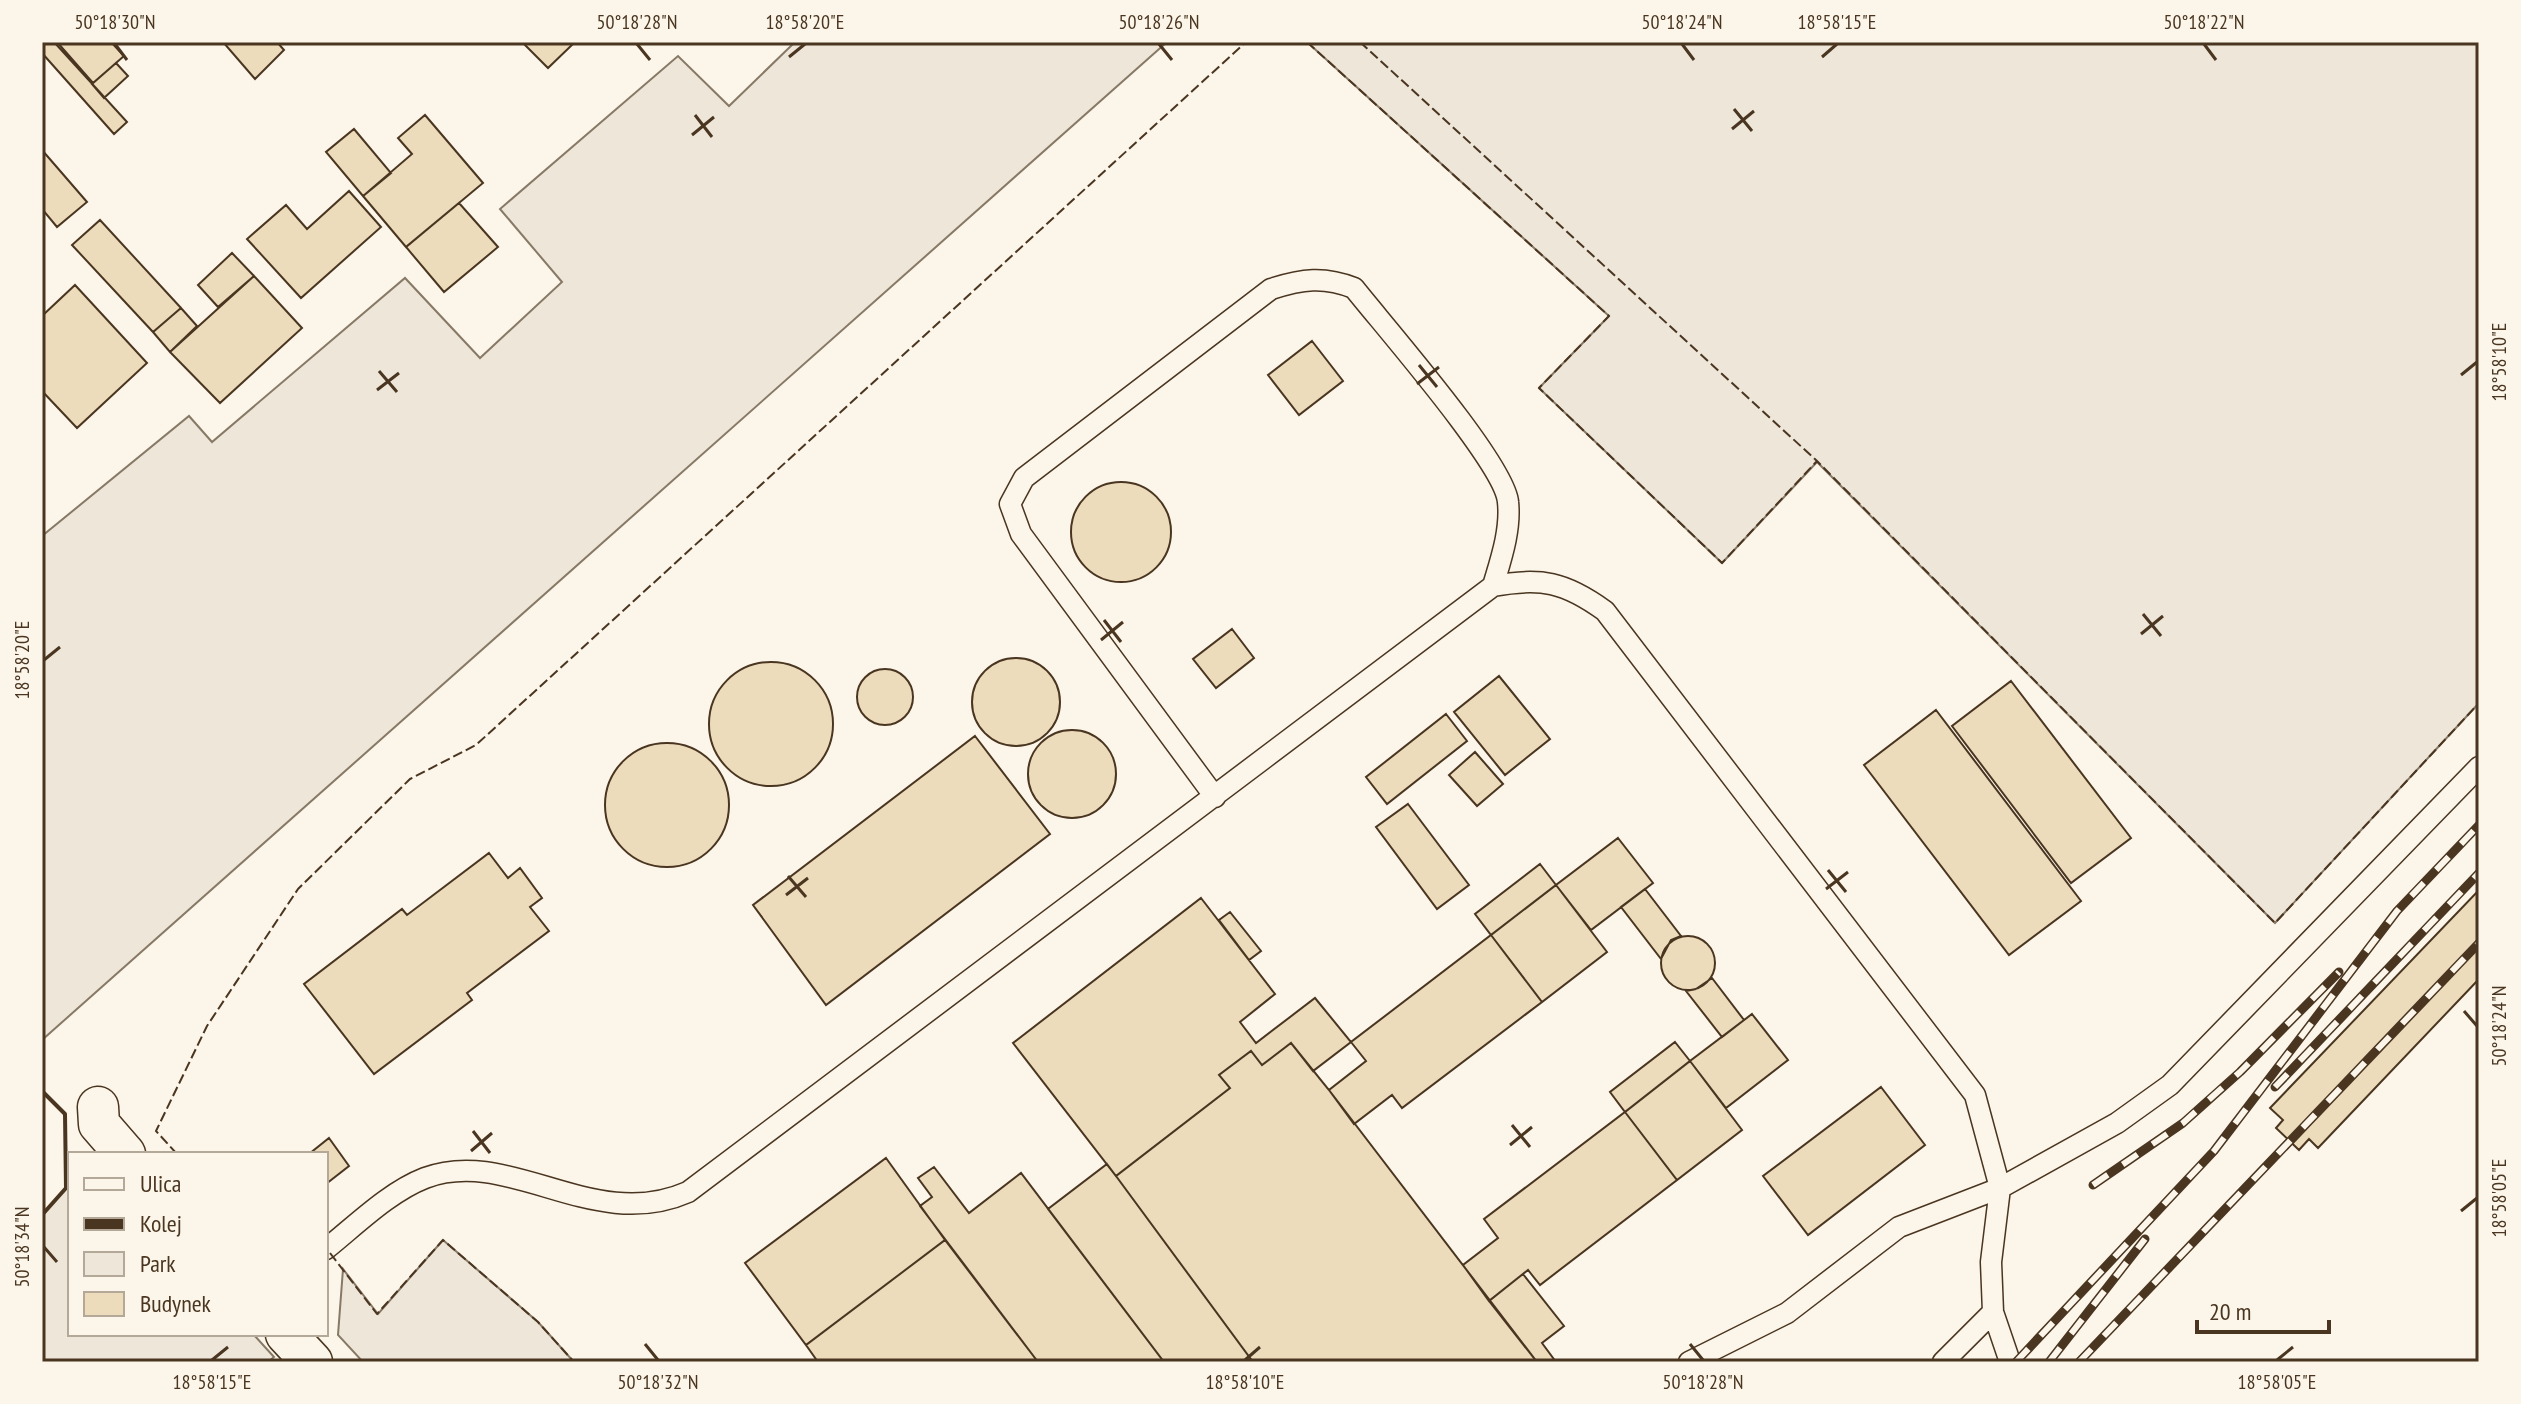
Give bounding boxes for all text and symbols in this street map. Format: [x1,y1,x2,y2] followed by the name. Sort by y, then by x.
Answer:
[75,9,155,35] text: 50°18'30"N
[597,9,677,35] text: 50°18'28"N
[766,9,844,35] text: 18°58'20"E
[1119,9,1199,35] text: 50°18'26"N
[1642,9,1722,35] text: 50°18'24"N
[1798,9,1876,35] text: 18°58'15"E
[2164,9,2244,35] text: 50°18'22"N
[2486,323,2512,401] text: 18°58'10"E
[9,621,35,699] text: 18°58'20"E
[2486,986,2512,1066] text: 50°18'24"N
[68,1152,328,1336] legend
[2486,1159,2512,1237] text: 18°58'05"E
[140,1168,181,1199] text: Ulica
[9,1207,35,1287] text: 50°18'34"N
[140,1208,182,1239] text: Kolej
[140,1248,176,1279] text: Park
[2197,1284,2329,1334] scale bar
[140,1288,212,1319] text: Budynek
[2209,1296,2251,1327] text: 20 m
[173,1369,251,1395] text: 18°58'15"E
[618,1369,698,1395] text: 50°18'32"N
[1206,1369,1284,1395] text: 18°58'10"E
[1663,1369,1743,1395] text: 50°18'28"N
[2238,1369,2316,1395] text: 18°58'05"E

